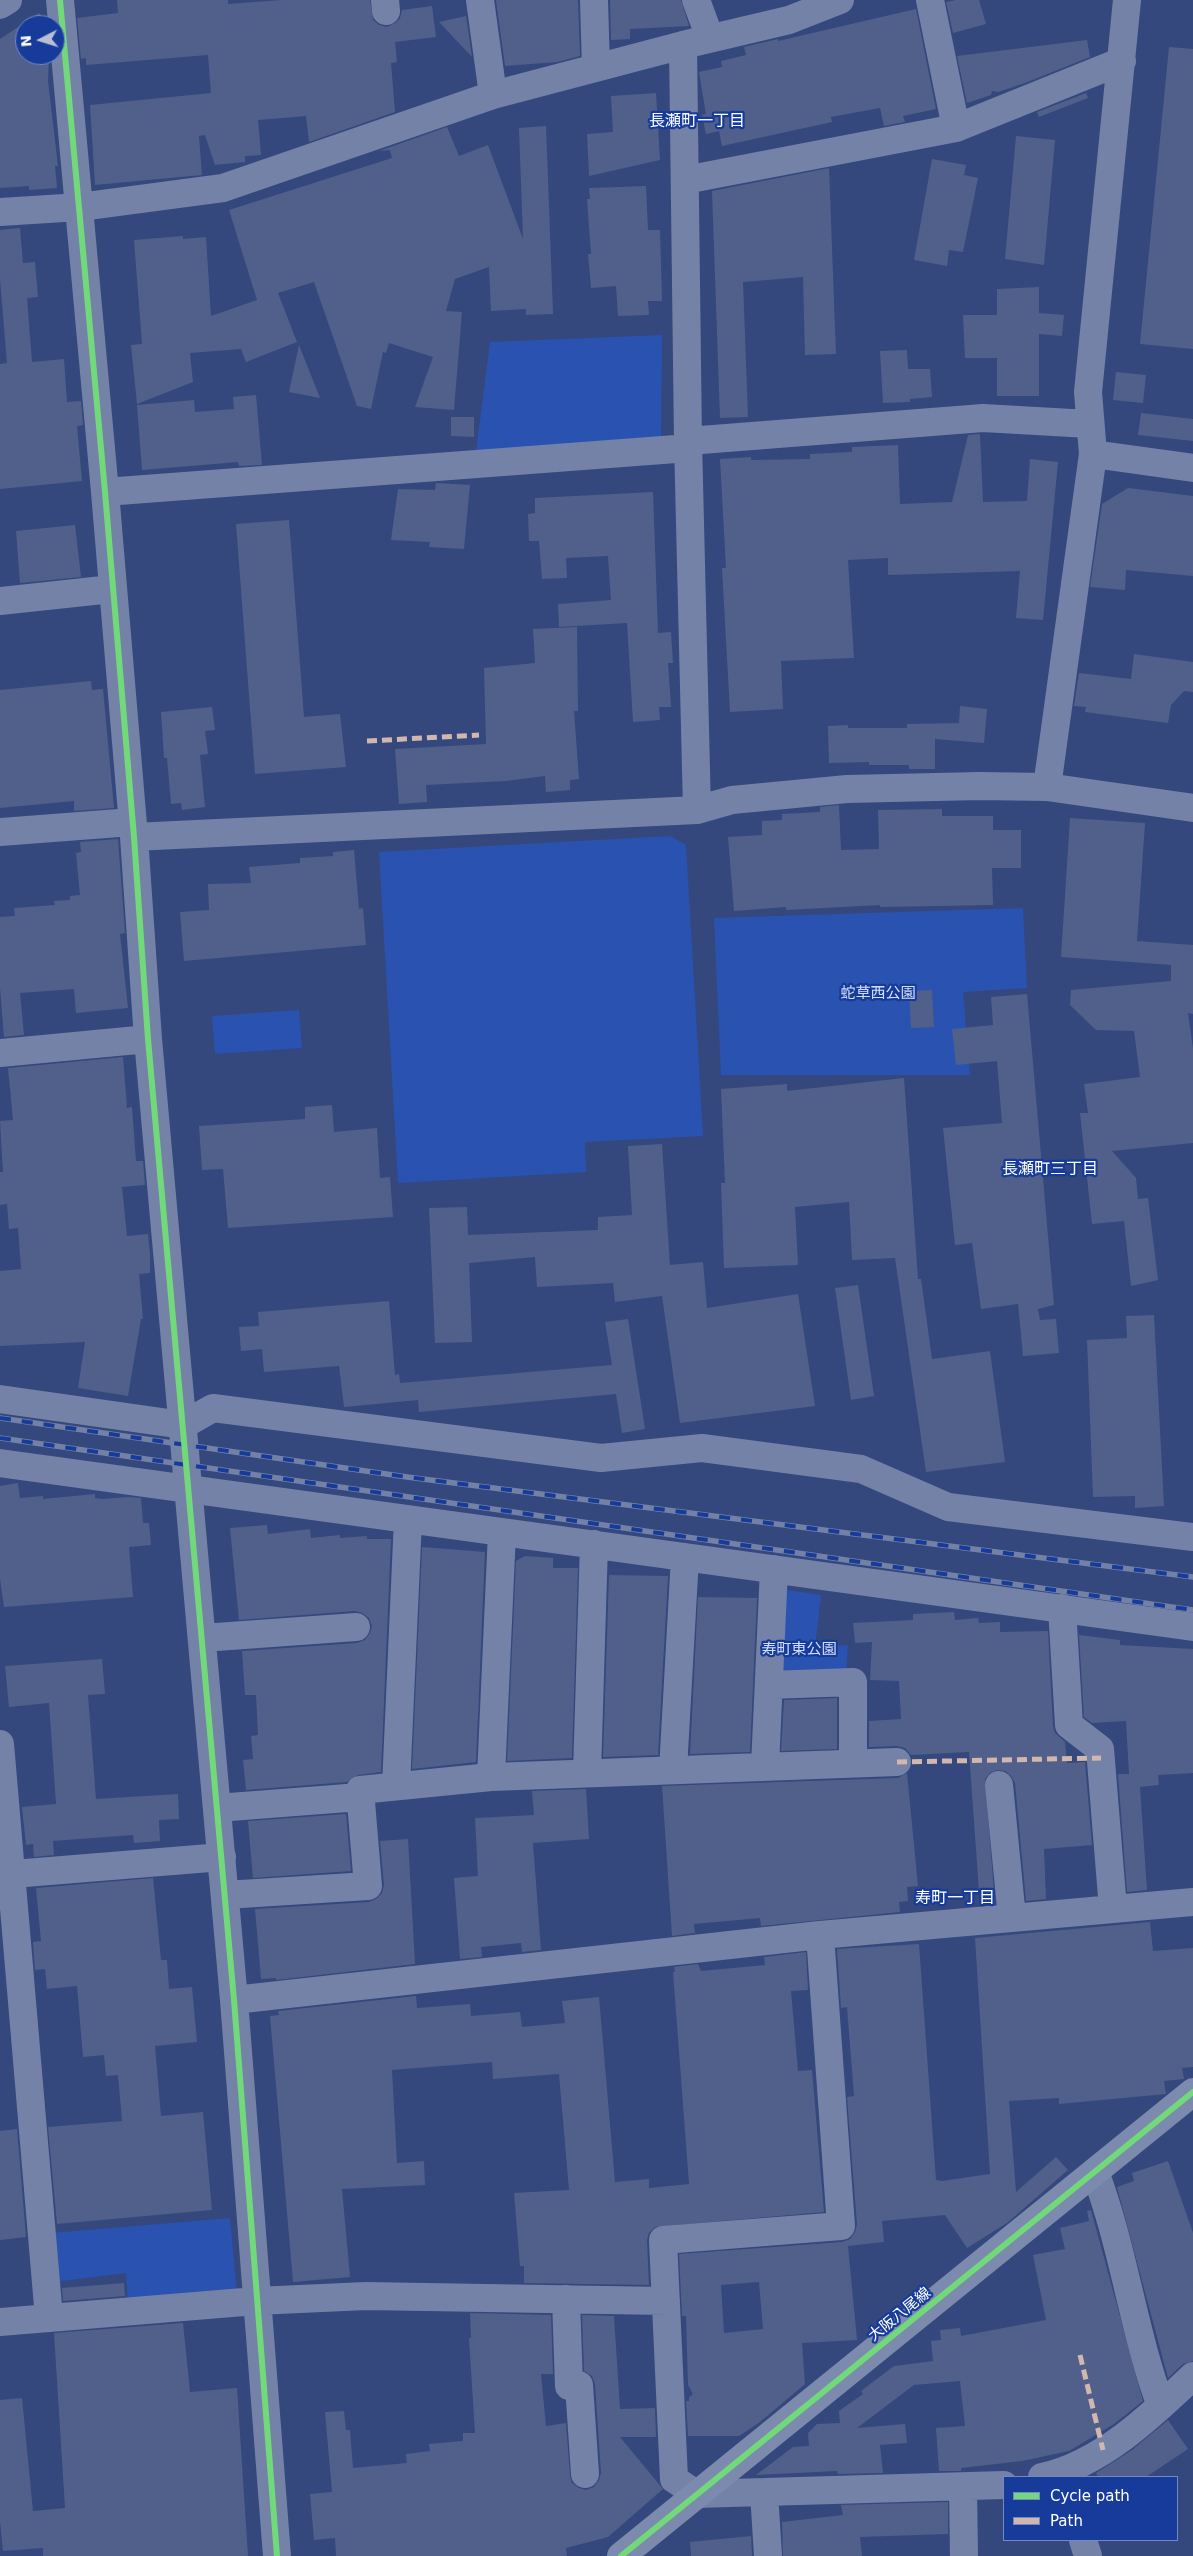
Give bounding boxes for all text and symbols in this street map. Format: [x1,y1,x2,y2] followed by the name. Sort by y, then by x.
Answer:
[15,15,65,65] north arrow
[18,35,35,48] text: N
[649,112,745,132] district label: 長瀬町一丁目
[841,985,915,1003] park label: 蛇草西公園
[1002,1160,1098,1180] district label: 長瀬町三丁目
[762,1641,836,1659] park label: 寿町東公園
[915,1889,995,1909] district label: 寿町一丁目
[865,2284,935,2346] street label: 大阪八尾線
[1003,2476,1178,2541] legend
[1050,2487,1130,2505] text: Cycle path
[1050,2512,1083,2530] text: Path

